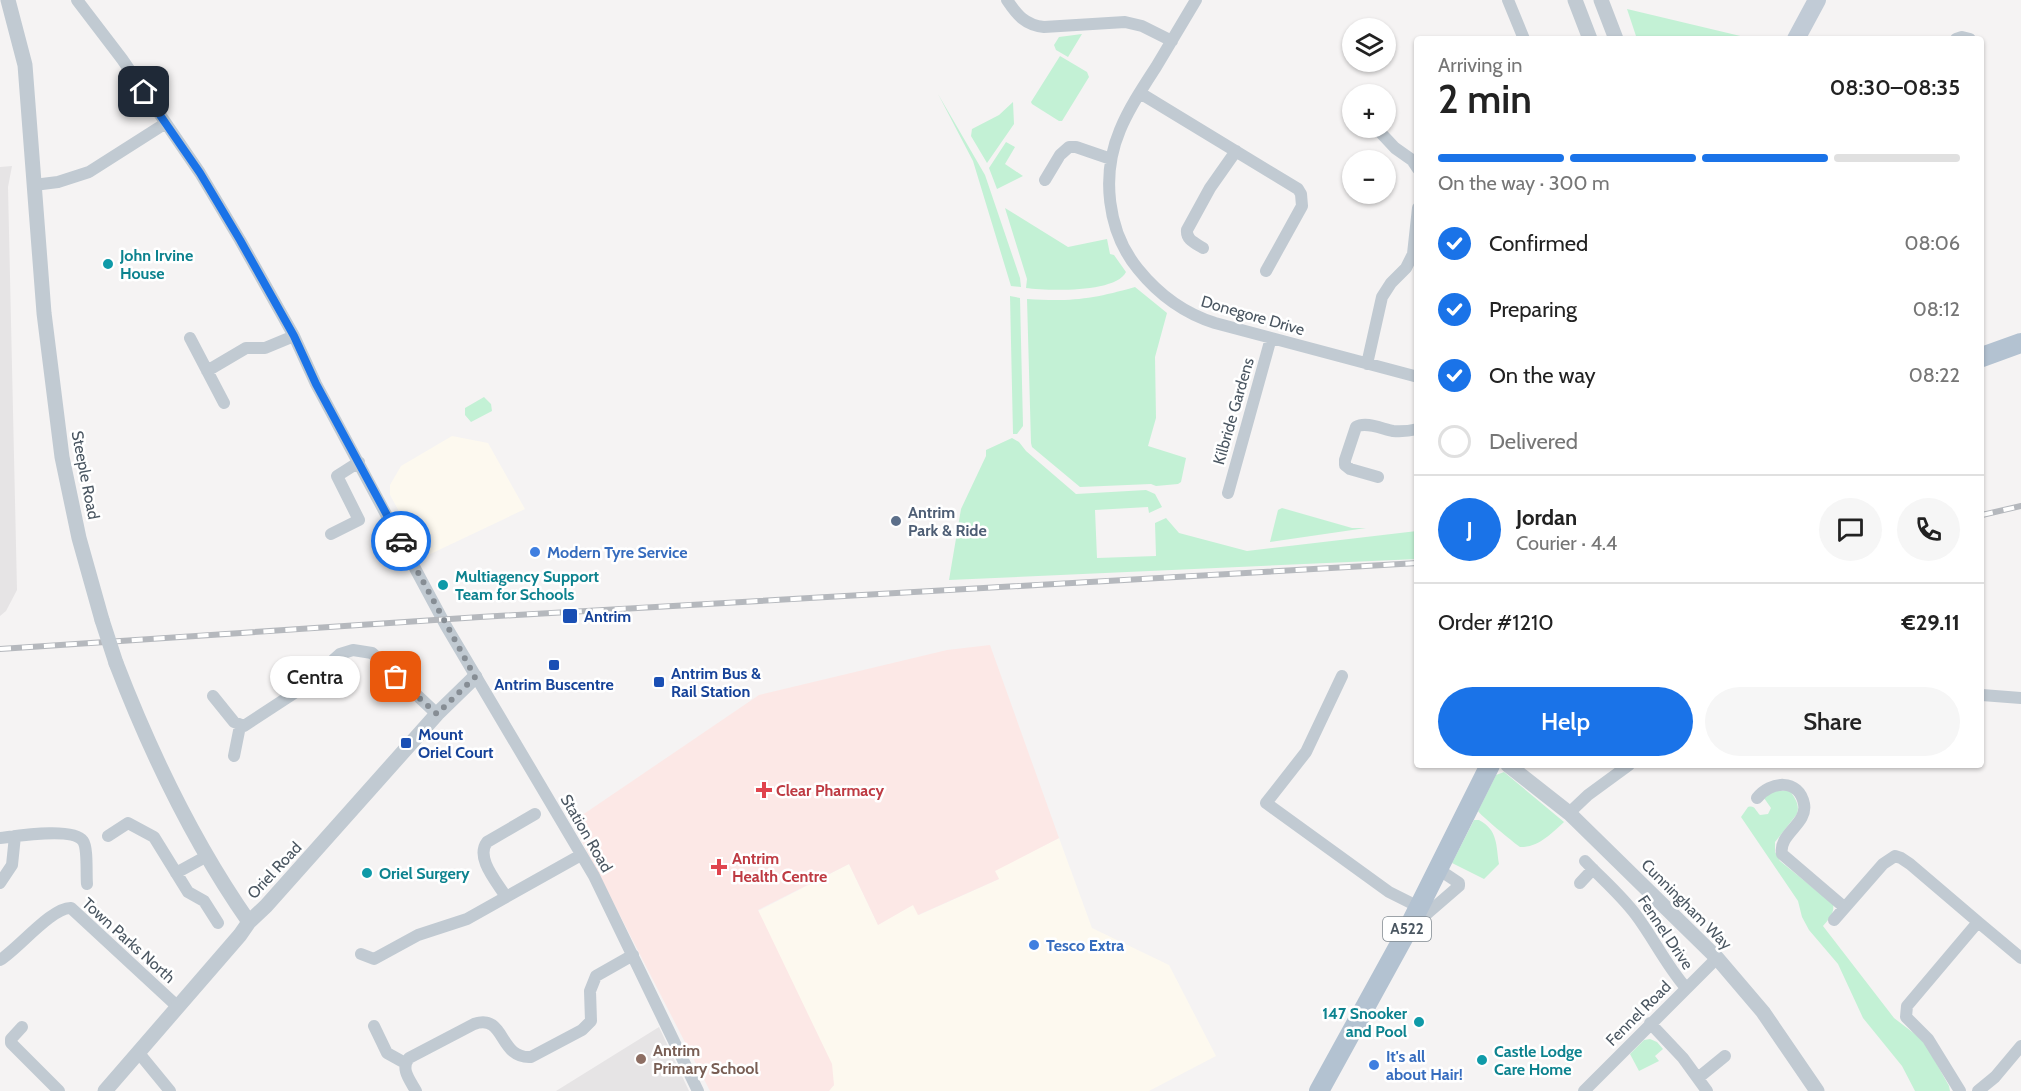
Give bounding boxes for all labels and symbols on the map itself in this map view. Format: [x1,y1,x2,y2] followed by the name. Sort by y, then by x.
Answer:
[118,66,169,117] pin
[119,246,193,283] place label: John Irvine House
[101,257,115,271] marker: John Irvine House
[1199,292,1307,339] street label: Donegore Drive
[1209,355,1258,467] street label: Kilbride Gardens
[68,429,103,521] street label: Steeple Road
[908,503,987,540] place label: Antrim Park & Ride
[371,511,431,571] courier
[889,514,903,528] marker: Antrim Park & Ride
[547,543,688,562] place label: Modern Tyre Service
[528,545,542,559] marker: Modern Tyre Service
[455,567,600,604] place label: Multiagency Support Team for Schools
[436,578,450,592] marker: Multiagency Support Team for Schools
[561,607,579,625] marker: Antrim
[584,607,631,626] place label: Antrim
[370,651,421,702] pin
[270,656,360,698] callout: Centra
[547,658,561,672] marker: Antrim Buscentre
[671,664,761,701] place label: Antrim Bus & Rail Station
[494,675,614,694] place label: Antrim Buscentre
[652,675,666,689] marker: Antrim Bus & Rail Station
[418,725,494,762] place label: Mount Oriel Court
[399,736,413,750] marker: Mount Oriel Court
[776,781,885,800] place label: Clear Pharmacy
[757,783,771,797] marker: Clear Pharmacy
[557,791,617,876] street label: Station Road
[243,838,306,903] street label: Oriel Road
[732,849,827,886] place label: Antrim Health Centre
[1637,855,1736,954] street label: Cunningham Way
[710,858,728,876] marker: Antrim Health Centre
[379,864,470,883] place label: Oriel Surgery
[360,866,374,880] marker: Oriel Surgery
[1634,892,1697,973] street label: Fennel Drive
[78,894,179,987] street label: Town Parks North
[1383,917,1431,941] road number: A522
[1046,936,1124,955] place label: Tesco Extra
[1027,938,1041,952] marker: Tesco Extra
[1602,977,1675,1050] street label: Fennel Road
[1322,1004,1408,1041] place label: 147 Snooker and Pool
[1412,1015,1426,1029] marker: 147 Snooker and Pool
[653,1041,759,1078] place label: Antrim Primary School
[1494,1042,1582,1079] place label: Castle Lodge Care Home
[1386,1047,1463,1084] place label: It's all about Hair!
[634,1052,648,1066] marker: Antrim Primary School
[1475,1053,1489,1067] marker: Castle Lodge Care Home
[1367,1058,1381,1072] marker: It's all about Hair!

